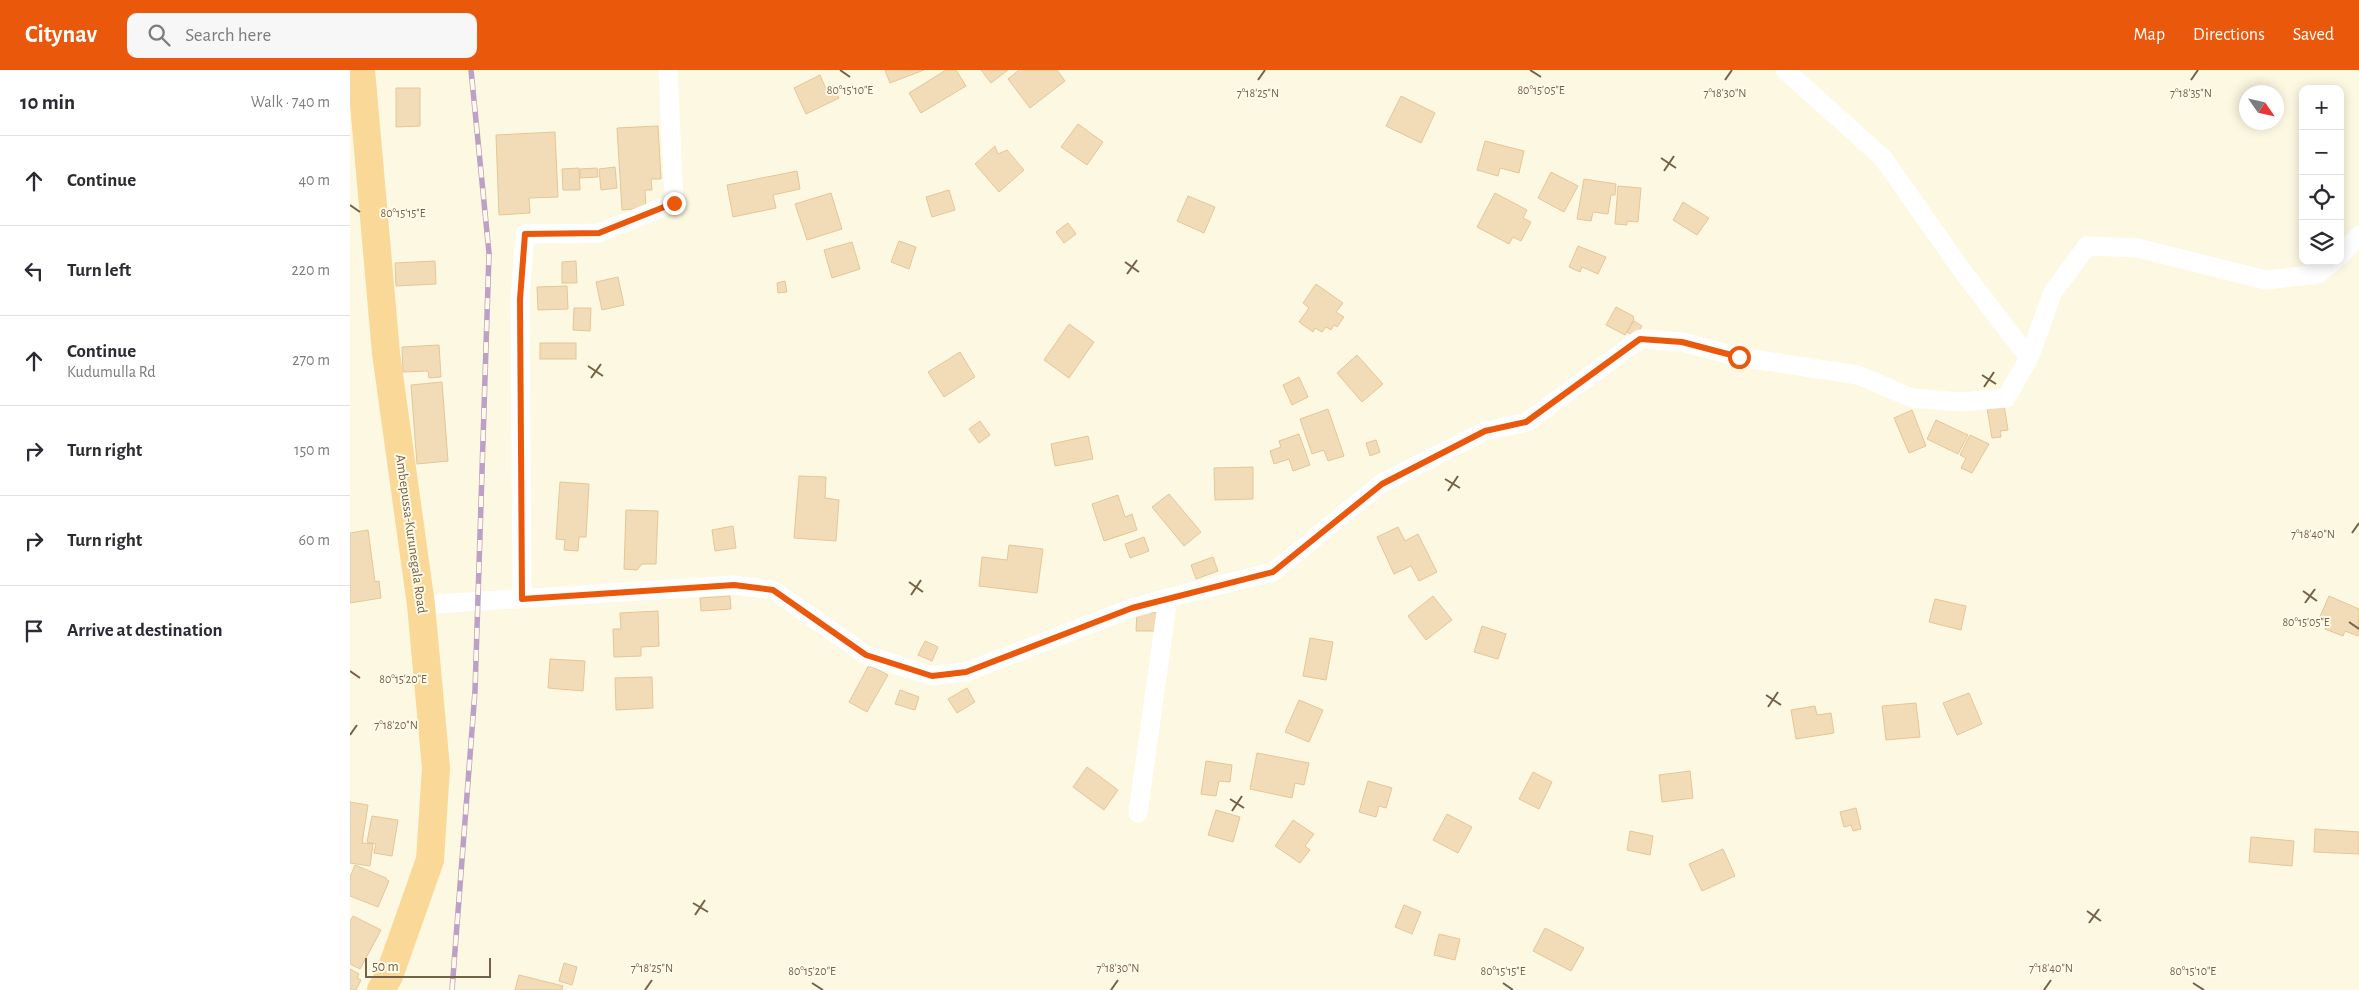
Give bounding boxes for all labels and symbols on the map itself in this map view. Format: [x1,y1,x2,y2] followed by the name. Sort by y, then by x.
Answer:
[827,84,873,96] text: 80°15'10"E
[1517,84,1565,96] text: 80°15'05"E
[2239,85,2284,130] north arrow
[1237,87,1279,99] text: 7°18'25"N
[1703,87,1747,99] text: 7°18'30"N
[2170,87,2212,99] text: 7°18'35"N
[663,192,686,215] route end
[381,207,426,219] text: 80°15'15"E
[1728,346,1751,369] route start
[393,454,429,614] street label: Ambepussa-Kurunegala Road
[2291,528,2335,540] text: 7°18'40"N
[2282,616,2330,628] text: 80°15'05"E
[379,673,427,685] text: 80°15'20"E
[374,719,418,731] text: 7°18'20"N
[365,955,491,978] scale bar
[631,962,673,974] text: 7°18'25"N
[1096,962,1140,974] text: 7°18'30"N
[2029,962,2073,974] text: 7°18'40"N
[788,965,836,977] text: 80°15'20"E
[1481,965,1526,977] text: 80°15'15"E
[2170,965,2216,977] text: 80°15'10"E

